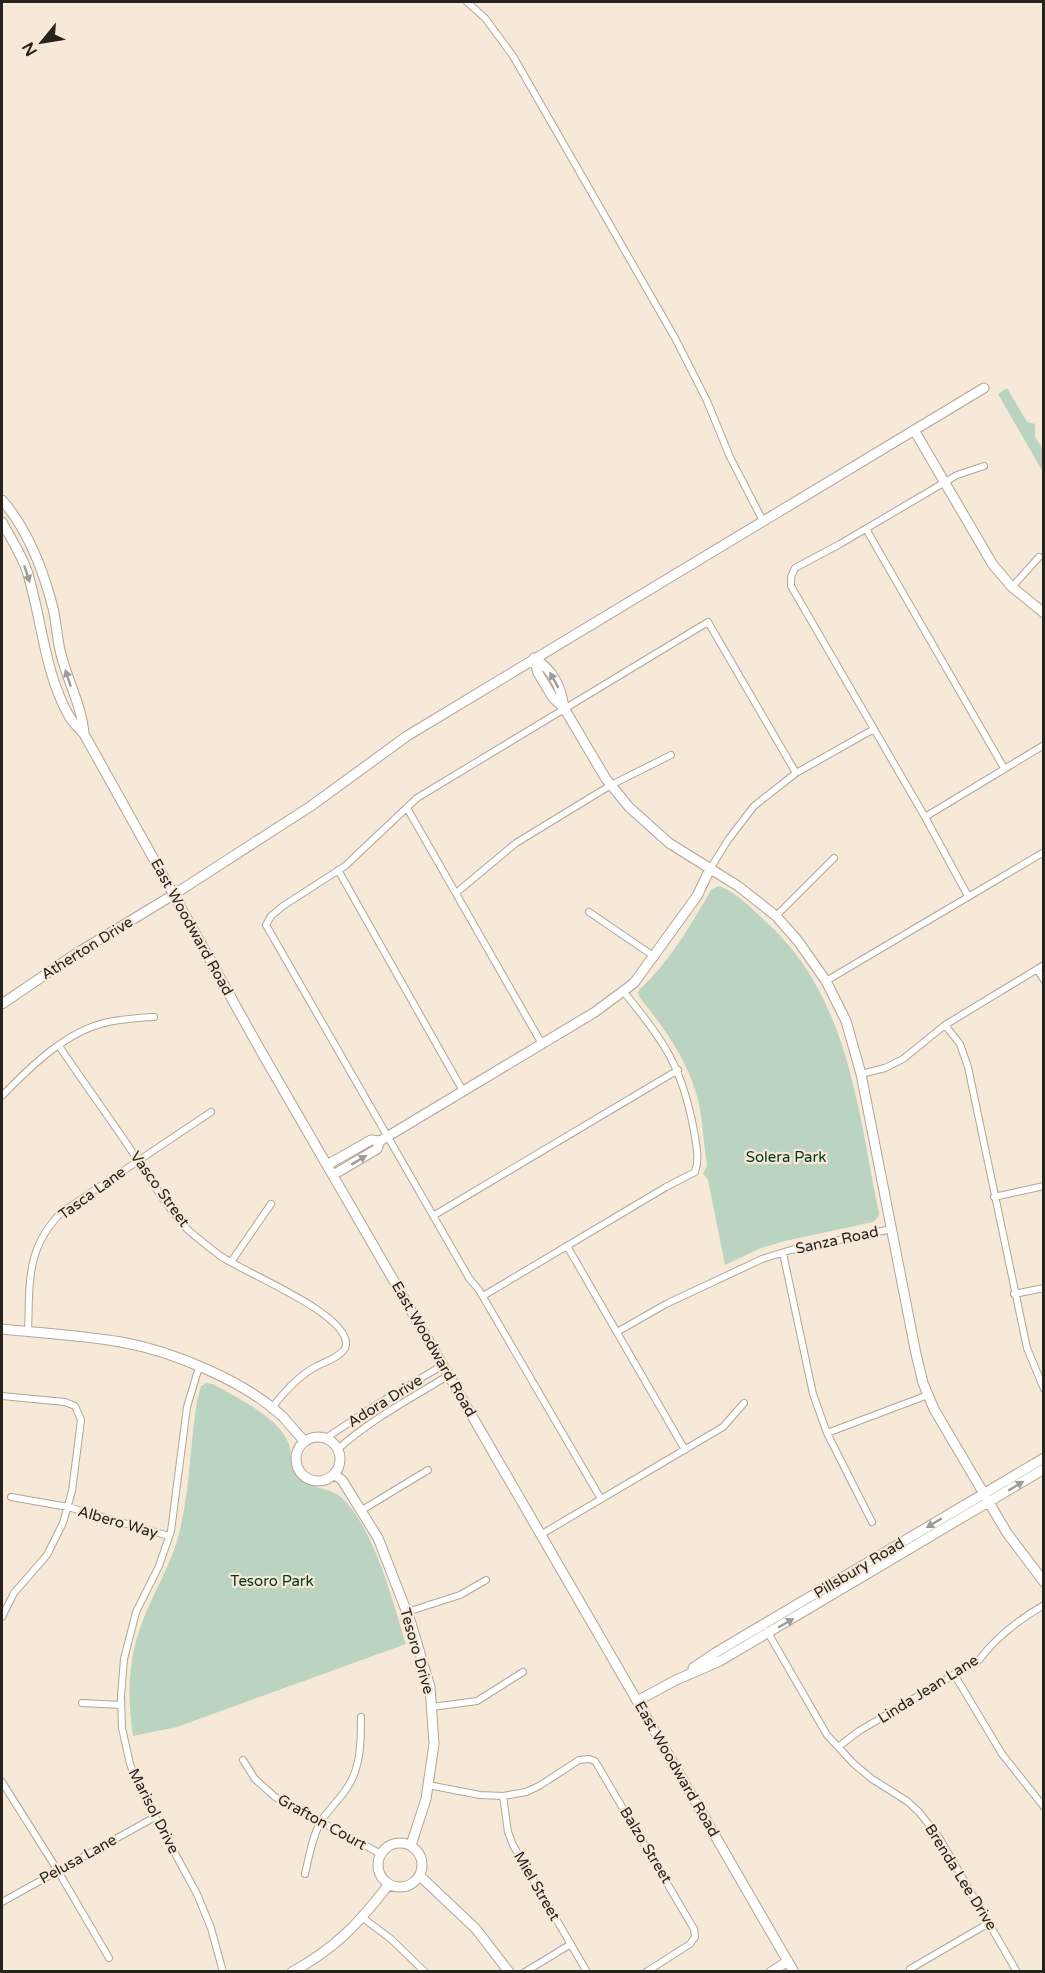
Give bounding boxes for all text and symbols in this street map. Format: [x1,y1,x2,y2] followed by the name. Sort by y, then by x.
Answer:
[12,12,72,72] north arrow
[18,38,42,60] text: N
[23,565,32,583] one-way arrow
[63,669,72,687] one-way arrow
[550,671,560,688] one-way arrow
[147,855,237,999] street label: East Woodward Road
[38,913,136,983] street label: Atherton Drive
[127,1148,194,1231] street label: Vasco Street
[746,1148,826,1166] park label: Solera Park
[351,1155,368,1165] one-way arrow
[55,1163,129,1223] street label: Tasca Lane
[794,1222,880,1258] street label: Sanza Road
[388,1278,480,1420] street label: East Woodward Road
[344,1371,426,1431] street label: Adora Drive
[1008,1480,1024,1491] one-way arrow
[76,1502,160,1542] street label: Albero Way
[926,1518,942,1529] one-way arrow
[810,1534,908,1602] street label: Pillsbury Road
[230,1572,314,1590] park label: Tesoro Park
[396,1606,438,1696] street label: Tesoro Drive
[777,1618,794,1628] one-way arrow
[874,1651,982,1727] street label: Linda Jean Lane
[631,1698,723,1840] street label: East Woodward Road
[125,1765,183,1857] street label: Marisol Drive
[275,1790,370,1854] street label: Grafton Court
[616,1804,676,1887] street label: Balzo Street
[921,1821,1001,1933] street label: Brenda Lee Drive
[36,1830,120,1888] street label: Pelusa Lane
[510,1848,564,1924] street label: Miel Street

